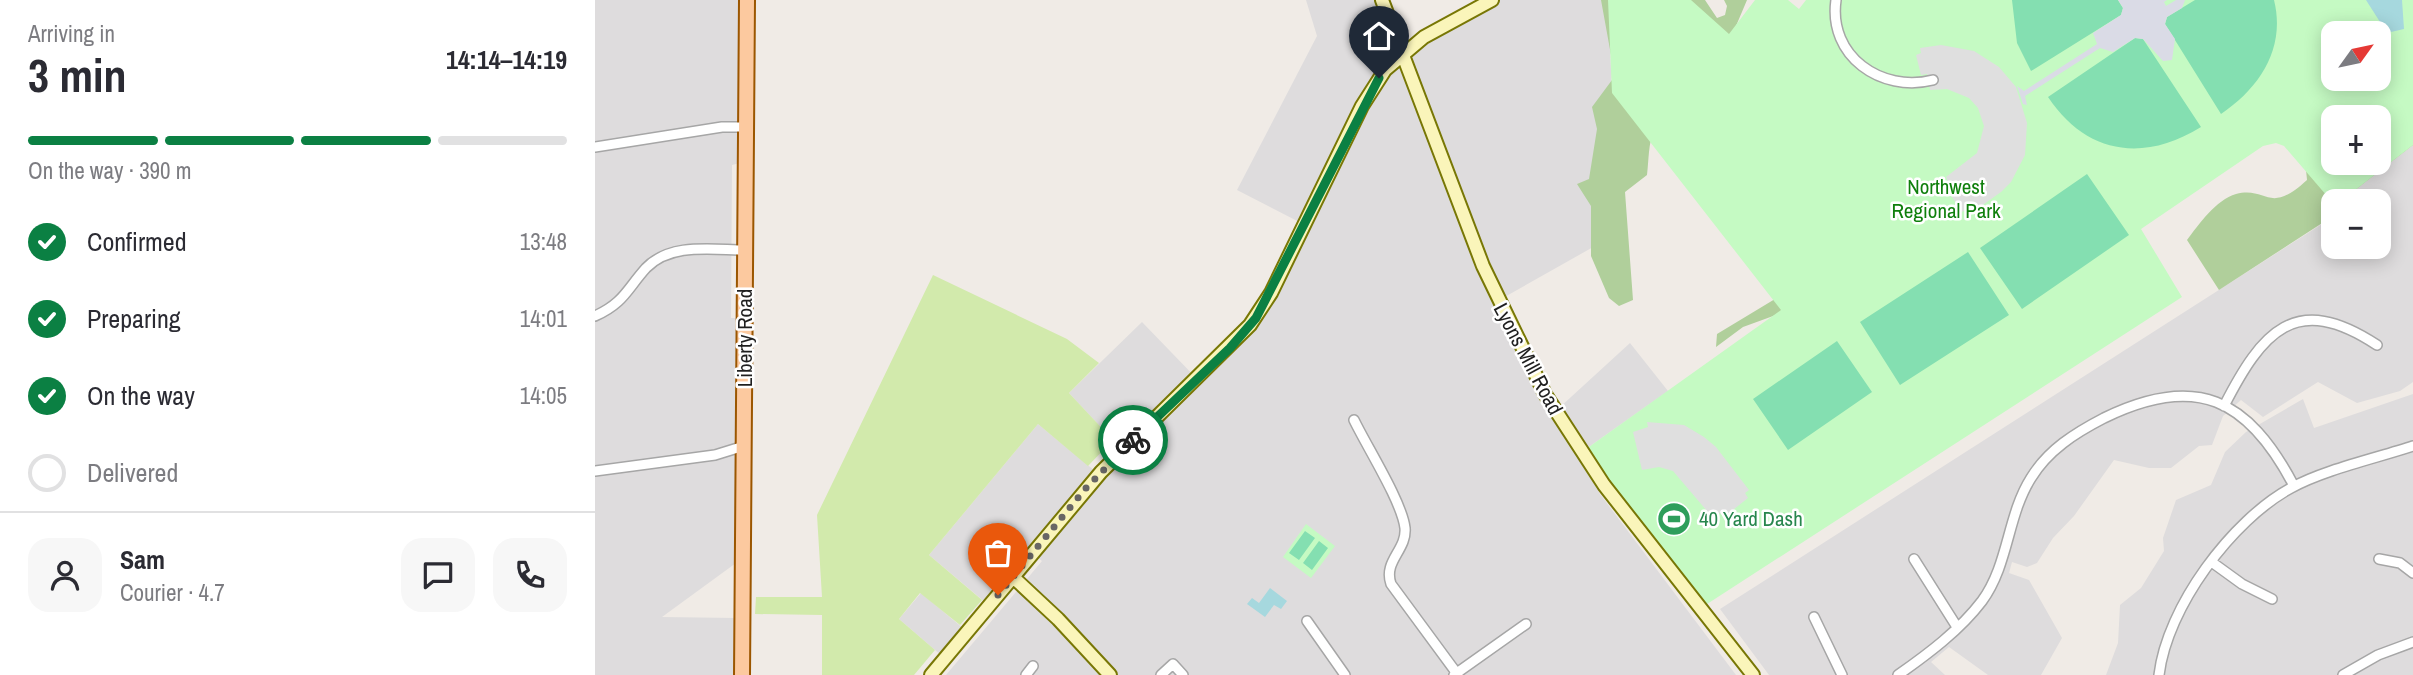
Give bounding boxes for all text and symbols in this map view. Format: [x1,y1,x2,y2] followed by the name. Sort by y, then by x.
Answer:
[1349,6,1409,78] pin
[1360,17,1398,55] icon: home
[28,18,115,49] text: Arriving in
[2321,21,2391,91] north arrow
[2321,21,2391,259] map controls
[446,42,567,77] text: 14:14–14:19
[28,44,127,106] text: 3 min
[2321,105,2391,175] button: +
[28,155,192,186] text: On the way · 390 m
[1891,172,2001,225] park label: Northwest Regional Park
[2321,189,2391,259] button: −
[28,223,66,261] icon: check
[87,224,187,259] text: Confirmed
[520,226,567,257] text: 13:48
[730,289,759,387] street label: Liberty Road
[1487,298,1570,420] street label: Lyons Mill Road
[28,300,66,338] icon: check
[87,301,181,336] text: Preparing
[520,303,567,334] text: 14:01
[28,377,66,415] icon: check
[87,378,195,413] text: On the way
[520,380,567,411] text: 14:05
[1098,405,1168,475] courier
[1114,421,1152,459] icon: bike
[87,455,178,490] text: Delivered
[1655,500,1693,538] sports icon: 40 Yard Dash
[1699,504,1803,533] place label: 40 Yard Dash
[968,523,1028,595] pin
[979,534,1017,572] icon: bag
[28,538,102,612] button: person
[401,538,475,612] button: chat
[493,538,567,612] button: phone
[120,542,165,577] text: Sam
[120,577,225,608] text: Courier · 4.7

